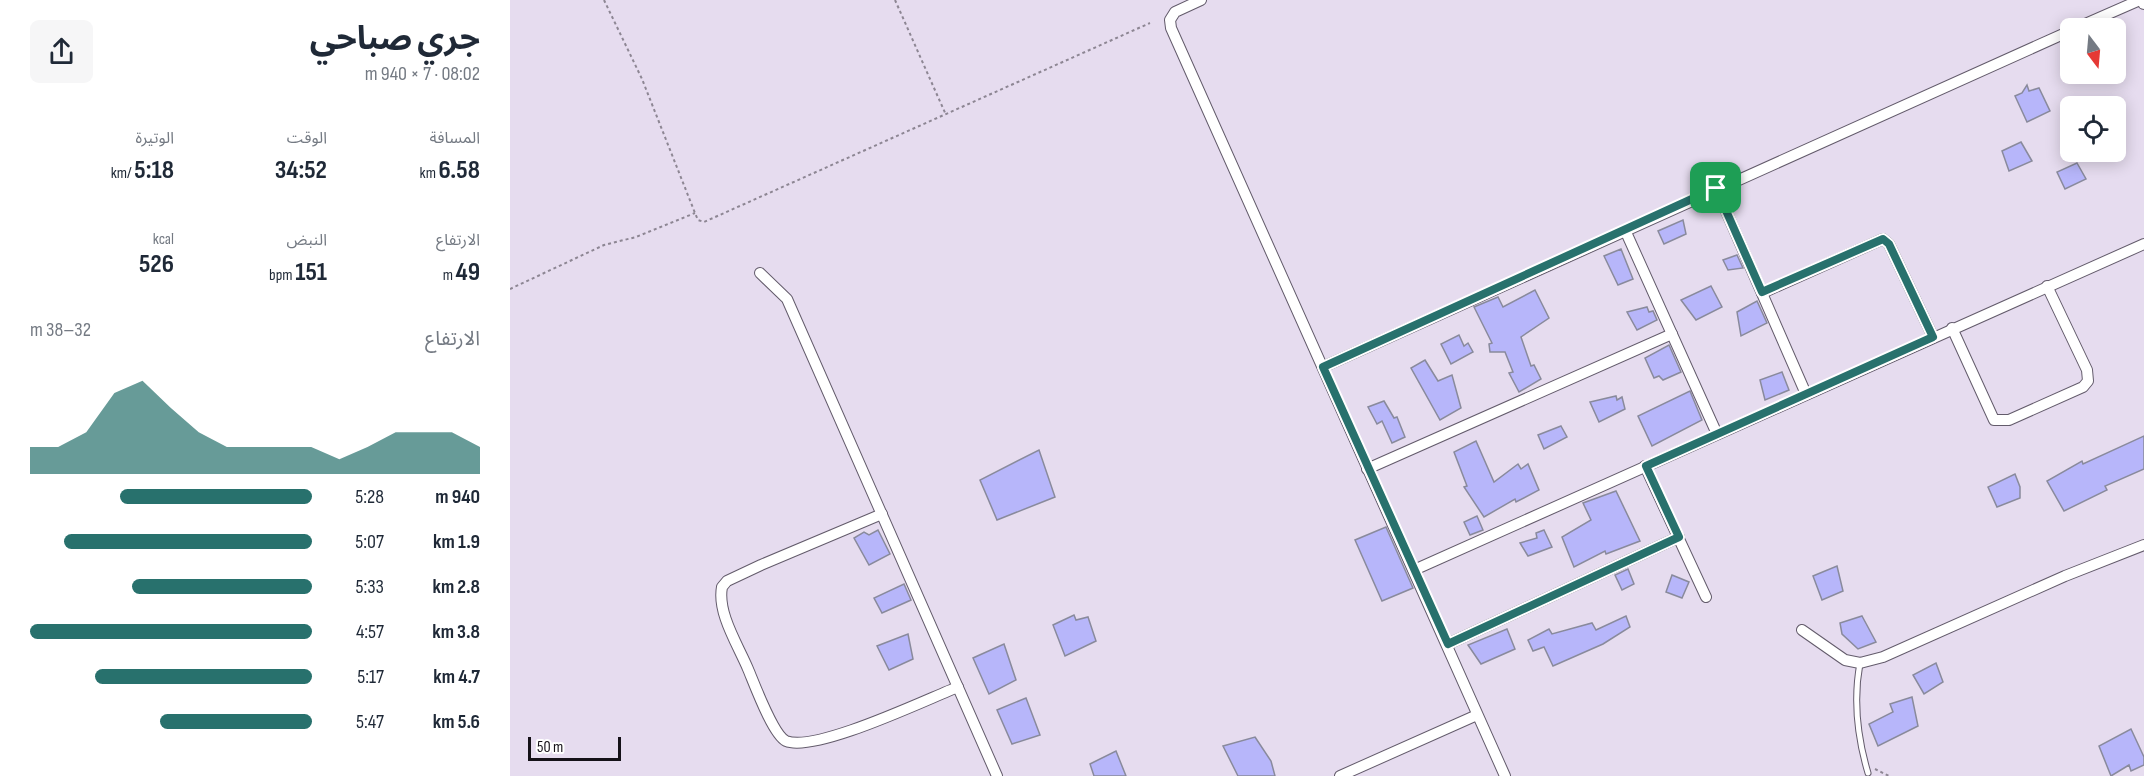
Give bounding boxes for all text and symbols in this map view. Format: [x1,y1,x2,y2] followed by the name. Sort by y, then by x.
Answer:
[2060,18,2126,84] north arrow
[2060,18,2126,162] map controls
[310,19,480,59] text: جري صباحي
[30,20,93,83] button: share
[365,62,480,86] text: 08:02 · 7 × 940 m
[2060,96,2126,162] button: locate
[136,129,174,148] text: الوتيرة
[287,129,327,148] text: الوقت
[430,129,480,148] text: المسافة
[134,155,174,186] text: 5:18
[275,155,327,186] text: 34:52
[439,155,480,186] text: 6.58
[1690,162,1741,213] pin
[111,164,134,183] text: /km
[420,164,439,183] text: km
[1699,171,1732,204] icon: arrive
[153,230,174,249] text: kcal
[286,231,327,250] text: النبض
[436,231,480,250] text: الارتفاع
[139,249,174,280] text: 526
[295,257,327,288] text: 151
[456,257,480,288] text: 49
[269,266,295,285] text: bpm
[443,266,456,285] text: m
[30,318,91,342] text: 32–38 m
[425,327,480,351] text: الارتفاع
[355,485,384,509] text: 5:28
[435,485,480,509] text: 940 m
[355,530,384,554] text: 5:07
[433,530,480,554] text: 1.9 km
[355,575,384,599] text: 5:33
[432,575,480,599] text: 2.8 km
[356,620,384,644] text: 4:57
[432,620,480,644] text: 3.8 km
[357,665,384,689] text: 5:17
[433,665,480,689] text: 4.7 km
[356,710,384,734] text: 5:47
[433,710,480,734] text: 5.6 km
[528,734,621,762] scale bar
[537,738,563,757] text: 50 m

